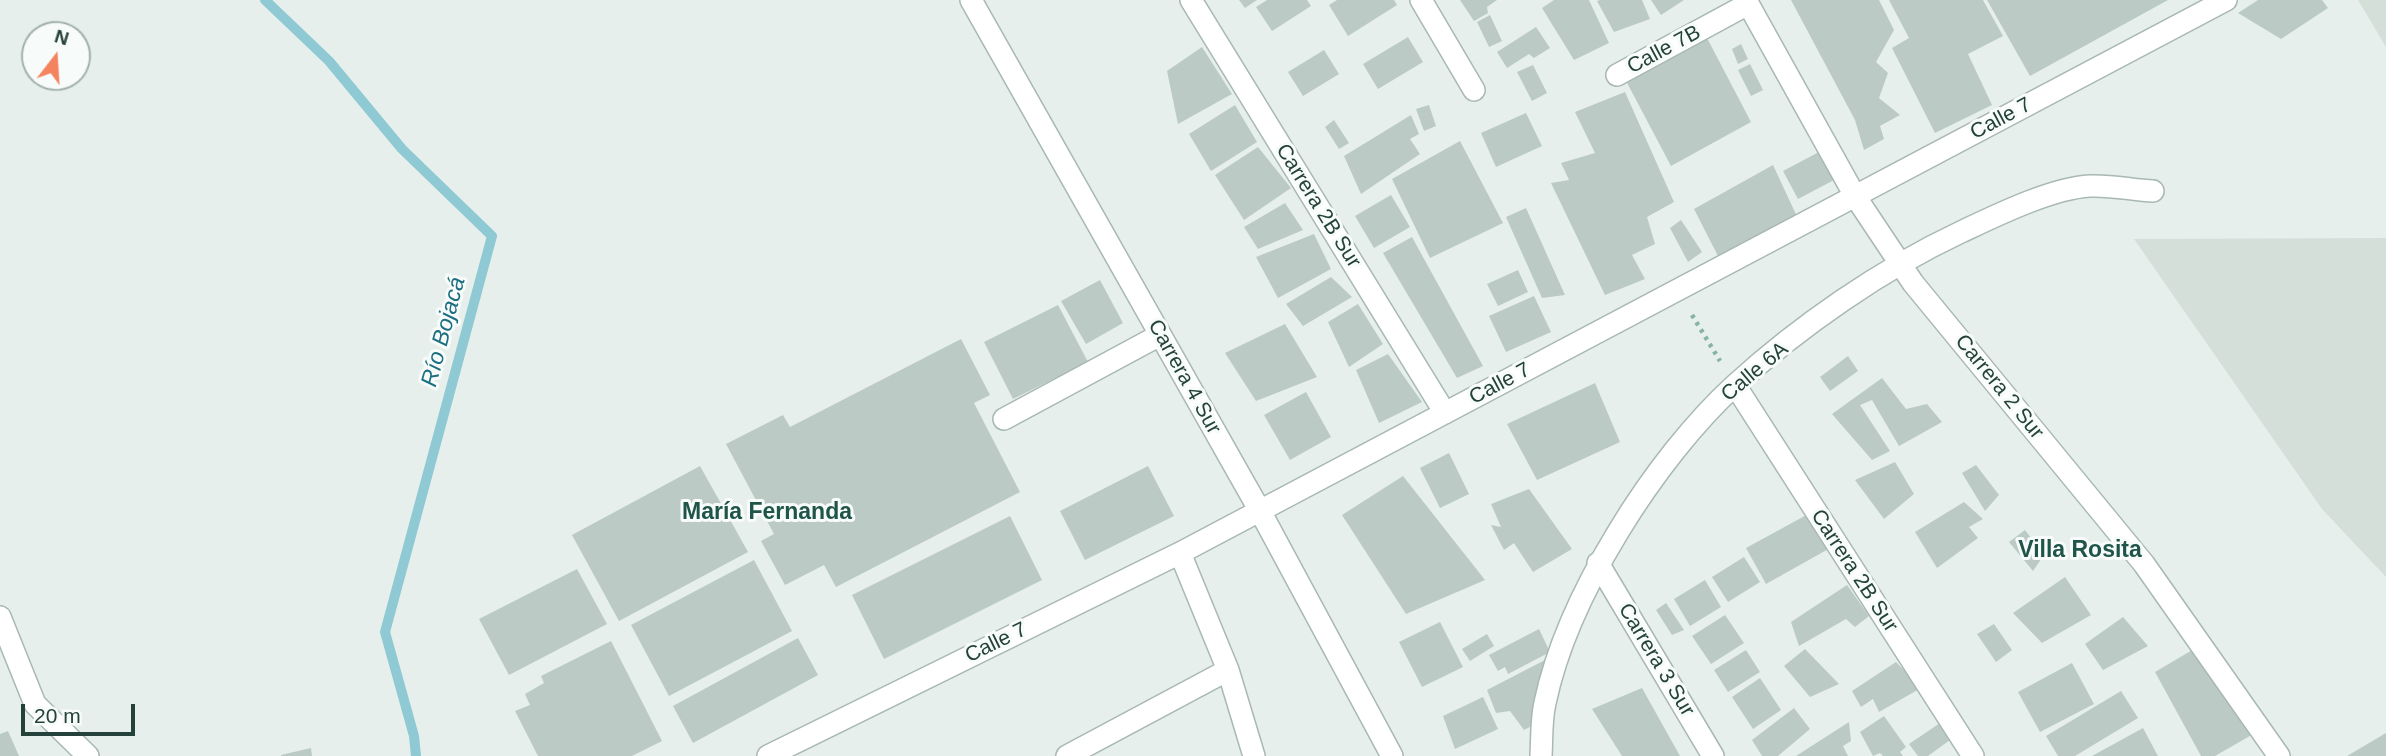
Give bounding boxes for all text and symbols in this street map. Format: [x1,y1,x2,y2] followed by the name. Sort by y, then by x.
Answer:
[1623,20,1705,80] street label: Calle 7B
[21,21,91,91] north arrow
[52,25,71,49] text: N
[1966,93,2036,145] street label: Calle 7
[1270,139,1366,273] street label: Carrera 2B Sur
[416,274,472,390] water label: Río Bojacá
[1142,315,1226,439] street label: Carrera 4 Sur
[1949,330,2049,444] street label: Carrera 2 Sur
[1716,337,1794,407] street label: Calle 6A
[1465,358,1535,410] street label: Calle 7
[682,499,852,527] district label: María Fernanda
[1805,505,1903,637] street label: Carrera 2B Sur
[2018,537,2142,565] district label: Villa Rosita
[1612,599,1700,721] street label: Carrera 3 Sur
[961,617,1031,669] street label: Calle 7
[24,690,138,734] scale bar
[34,704,81,727] text: 20 m

